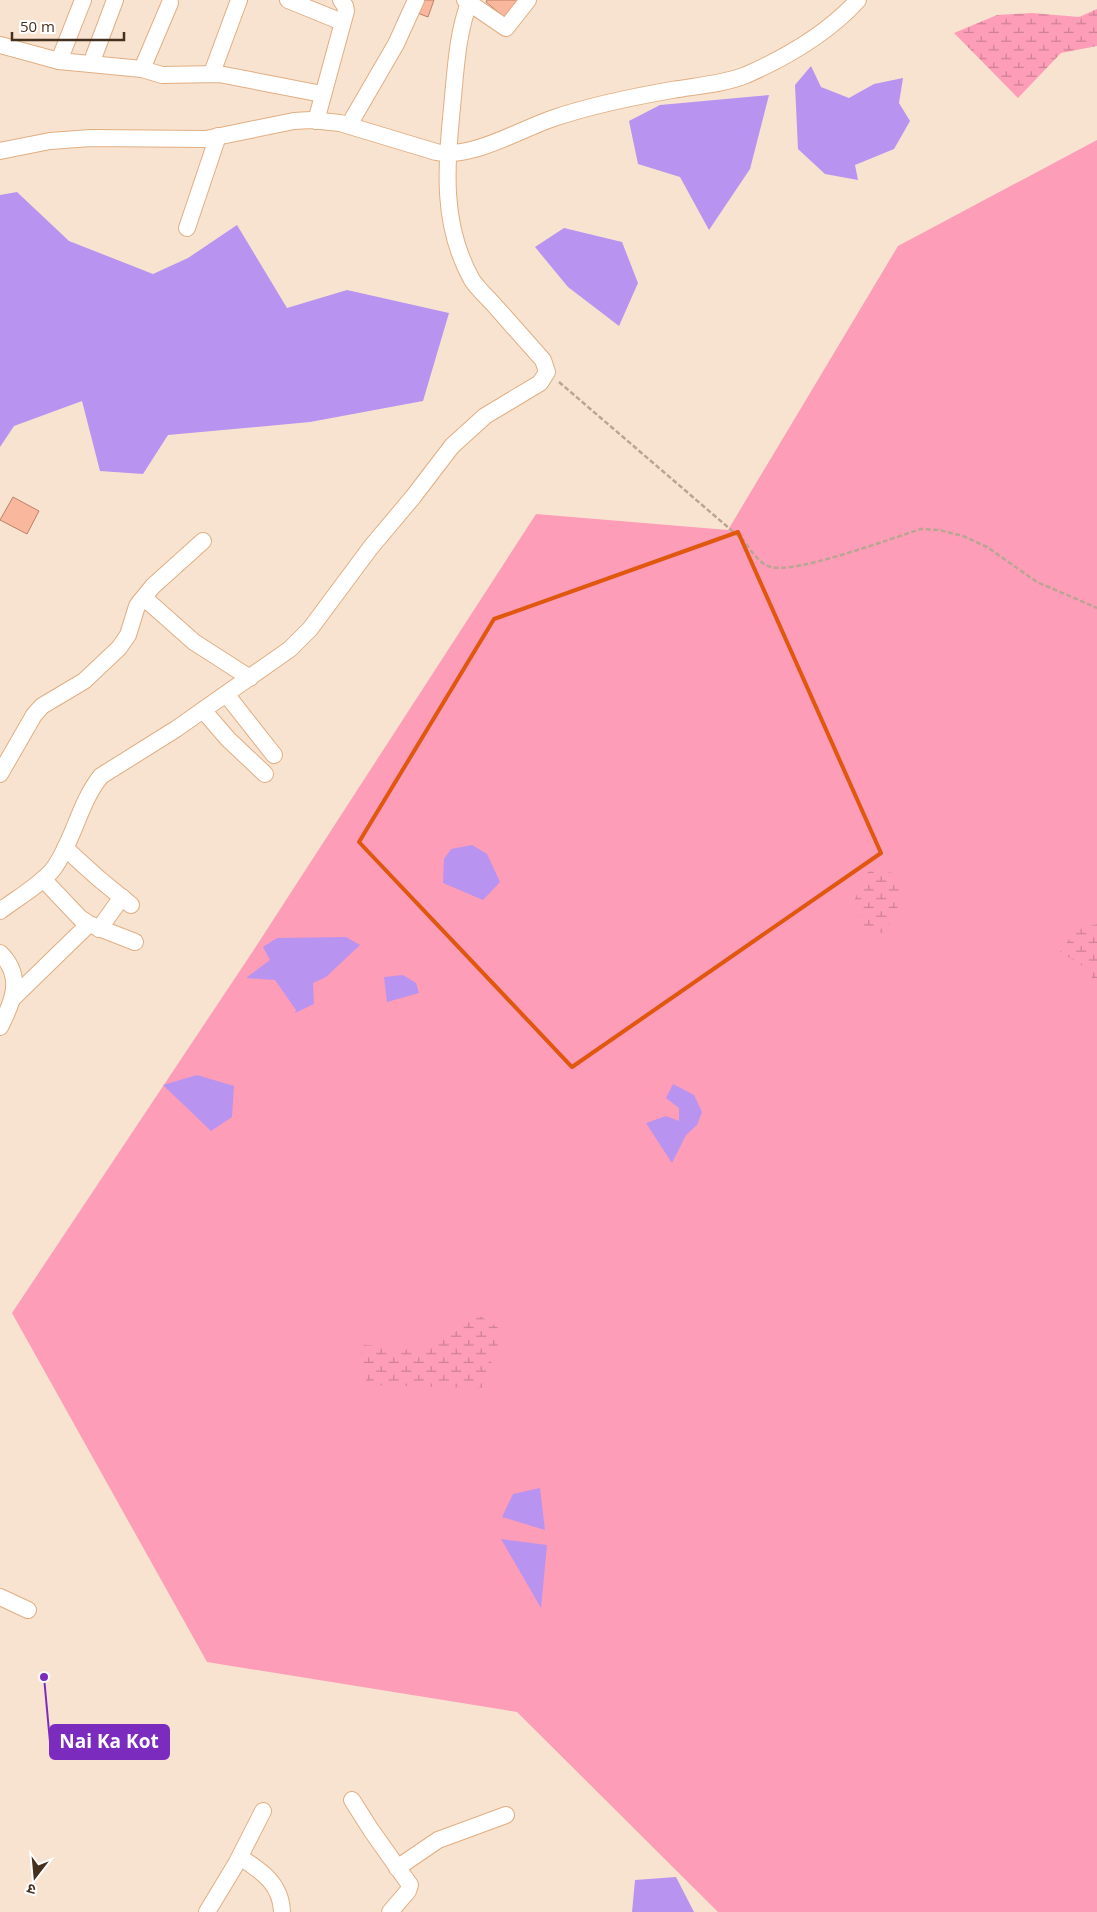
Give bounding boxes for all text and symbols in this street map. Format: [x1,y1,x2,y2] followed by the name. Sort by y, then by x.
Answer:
[12,10,125,42] scale bar
[20,16,55,36] text: 50 m
[50,1725,169,1759] callout: Nai Ka Kot
[59,1728,159,1754] text: Nai Ka Kot
[10,1852,60,1902] north arrow
[24,1879,38,1900] text: उ

